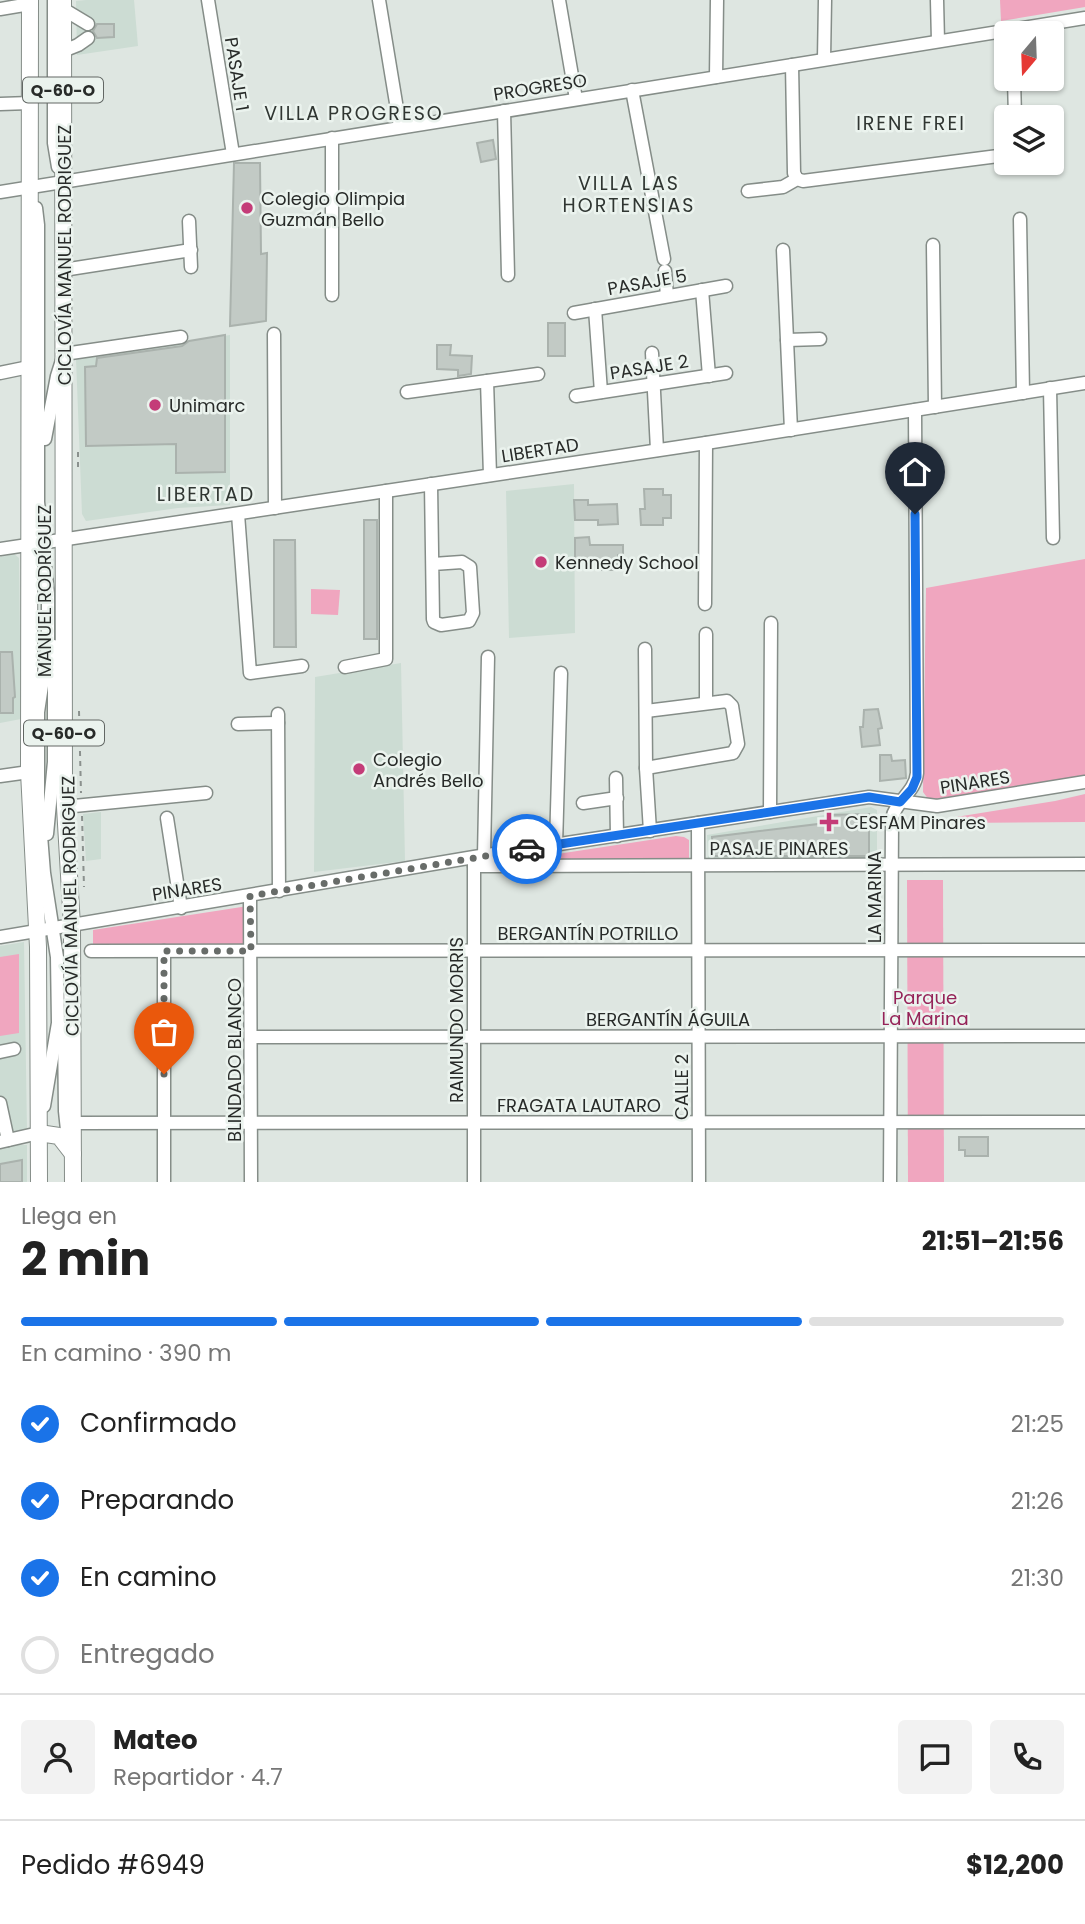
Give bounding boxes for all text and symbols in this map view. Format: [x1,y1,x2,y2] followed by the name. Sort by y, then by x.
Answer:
[994,21,1064,91] north arrow
[994,21,1064,175] map controls
[219,35,255,113] street label: PASAJE 1
[491,67,589,107] street label: PROGRESO
[23,78,103,102] road number: Q-60-O
[264,100,444,127] district label: VILLA PROGRESO
[994,105,1064,175] button: layers
[856,110,966,137] district label: IRENE FREI
[52,125,77,385] street label: CICLOVÍA MANUEL RODRIGUEZ
[563,170,695,219] district label: VILLA LAS HORTENSIAS
[261,186,405,232] place label: Colegio Olimpia Guzmán Bello
[239,200,255,216] marker: Colegio Olimpia Guzmán Bello
[605,263,689,301] street label: PASAJE 5
[608,348,690,386] street label: PASAJE 2
[169,393,246,418] place label: Unimarc
[147,397,163,413] marker: Unimarc
[500,432,580,468] street label: LIBERTAD
[885,442,945,514] pin
[896,453,934,491] icon: home
[157,481,255,508] district label: LIBERTAD
[32,505,57,677] street label: MANUEL RODRÍGUEZ
[555,550,699,575] place label: Kennedy School
[533,554,549,570] marker: Kennedy School
[24,720,104,746] road number: Q-60-O
[373,747,483,793] place label: Colegio Andrés Bello
[351,761,367,777] marker: Colegio Andrés Bello
[938,764,1012,800] street label: PINARES
[55,776,85,1036] street label: CICLOVÍA MANUEL RODRIGUEZ
[845,810,986,835] place label: CESFAM Pinares
[819,812,839,832] marker: CESFAM Pinares
[492,814,562,884] courier
[508,830,546,868] icon: car
[709,836,849,861] street label: PASAJE PINARES
[862,851,887,943] street label: LA MARINA
[150,871,224,907] street label: PINARES
[497,921,679,946] street label: BERGANTÍN POTRILLO
[444,937,469,1103] street label: RAIMUNDO MORRIS
[222,978,247,1142] street label: BLINDADO BLANCO
[881,985,969,1031] park label: Parque La Marina
[134,1002,194,1074] pin
[586,1007,750,1032] street label: BERGANTÍN ÁGUILA
[145,1013,183,1051] icon: bag
[669,1054,694,1120] street label: CALLE 2
[497,1093,661,1118] street label: FRAGATA LAUTARO
[21,1200,117,1232] text: Llega en
[922,1223,1064,1259] text: 21:51–21:56
[21,1227,150,1291] text: 2 min
[21,1337,231,1369] text: En camino · 390 m
[21,1405,59,1443] icon: check
[80,1405,237,1441] text: Confirmado
[1011,1408,1064,1440] text: 21:25
[21,1482,59,1520] icon: check
[80,1482,234,1518] text: Preparando
[1011,1485,1064,1517] text: 21:26
[21,1559,59,1597] icon: check
[80,1559,217,1595] text: En camino
[1011,1562,1064,1594] text: 21:30
[80,1636,215,1672] text: Entregado
[21,1720,95,1794] button: person
[898,1720,972,1794] button: chat
[990,1720,1064,1794] button: phone
[113,1722,198,1758] text: Mateo
[113,1761,283,1793] text: Repartidor · 4.7
[21,1847,205,1883] text: Pedido #6949
[966,1847,1064,1883] text: $12,200

